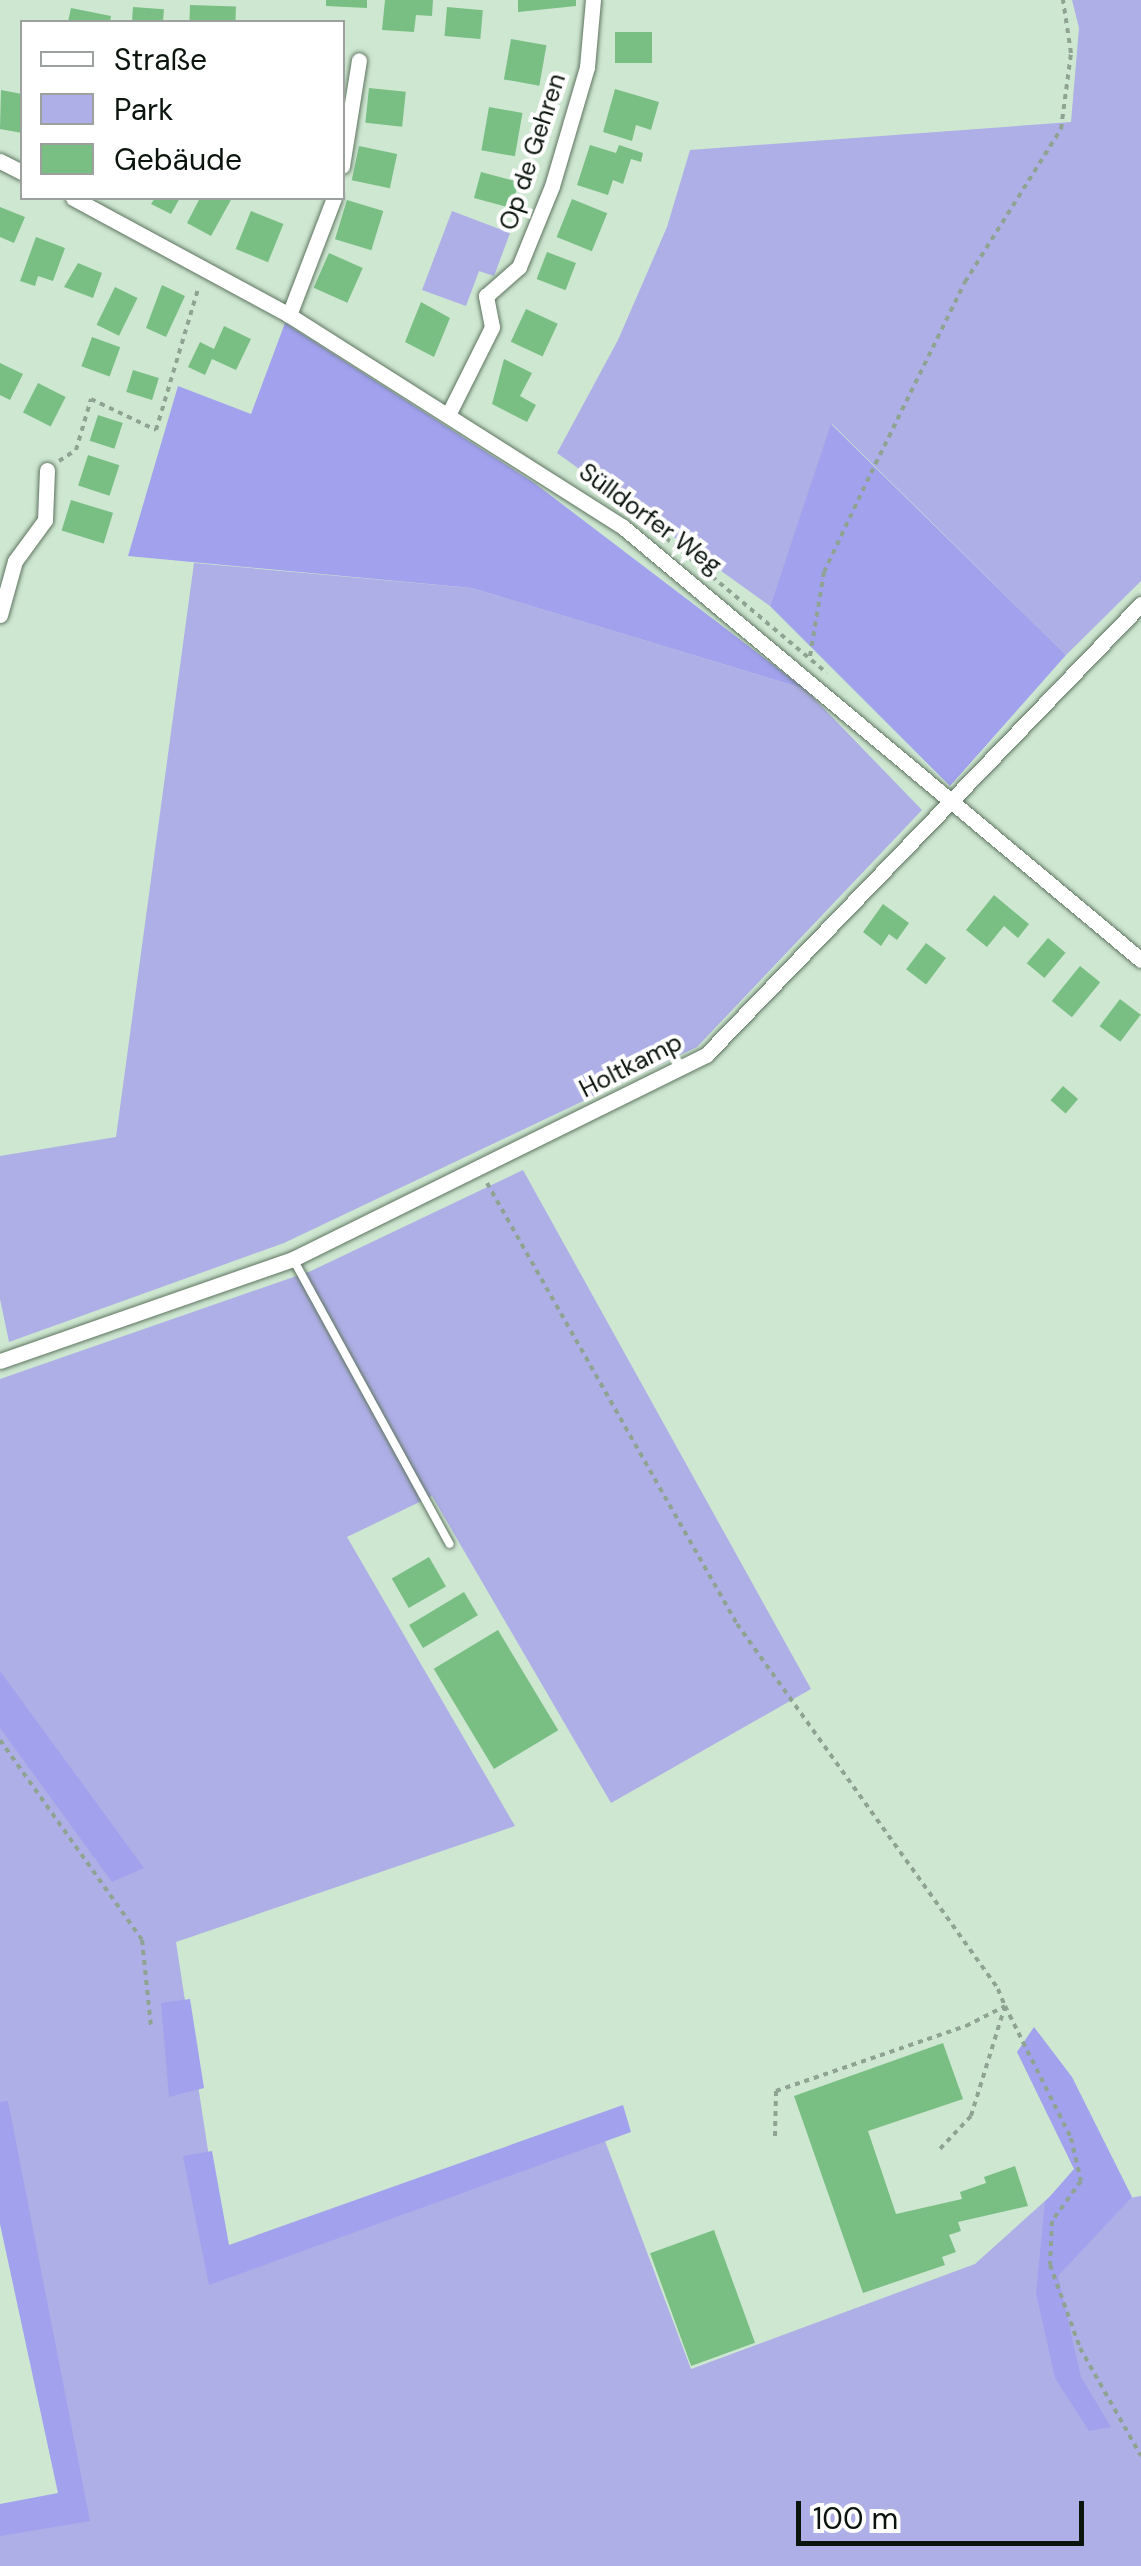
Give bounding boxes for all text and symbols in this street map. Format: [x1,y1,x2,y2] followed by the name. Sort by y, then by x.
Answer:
[20,20,345,200] legend
[114,40,207,79] text: Straße
[494,70,572,234] street label: Op de Gehren
[114,90,173,129] text: Park
[114,140,242,179] text: Gebäude
[573,457,727,581] street label: Sülldorfer Weg
[575,1027,687,1105] street label: Holtkamp
[801,2481,1088,2543] scale bar
[813,2499,898,2538] text: 100 m

